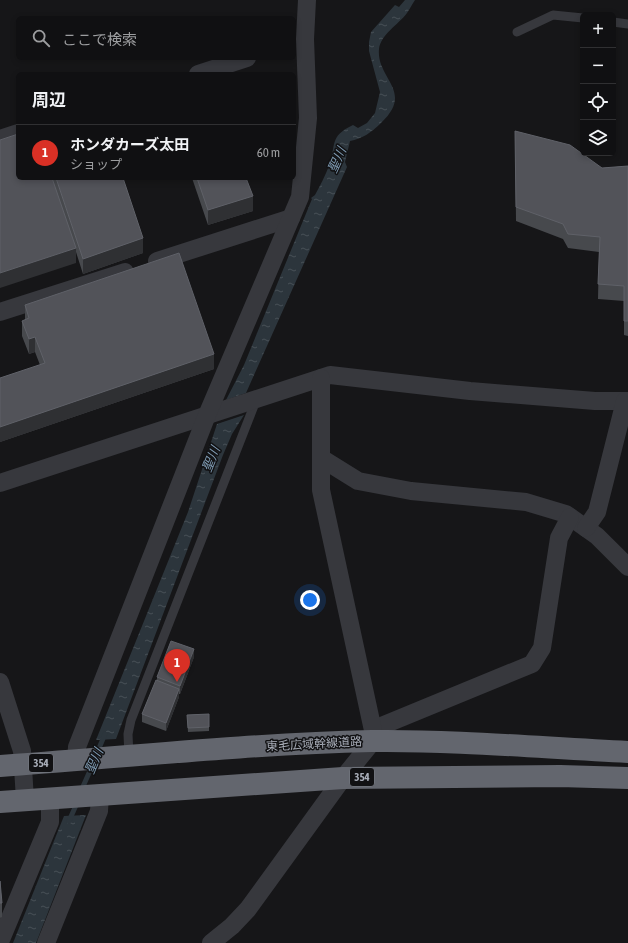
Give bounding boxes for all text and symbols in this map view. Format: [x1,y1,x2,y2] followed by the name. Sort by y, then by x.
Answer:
[580,12,616,156] map controls
[580,12,616,48] button: +
[16,16,296,60] search box
[30,27,52,49] icon: search
[62,31,137,48] text: ここで検索
[580,48,616,84] button: −
[580,84,616,120] button: locate
[32,90,66,110] text: 周辺
[580,120,616,156] button: layers
[70,136,189,153] text: ホンダカーズ太田
[325,143,350,175] water label: 聖川
[42,145,48,160] text: 1
[257,145,280,160] text: 60 m
[70,157,122,172] text: ショップ
[199,442,224,474] water label: 聖川
[300,590,320,610] your location
[164,649,190,682] pin: 1
[266,734,362,754] street label: 東毛広域幹線道路
[82,744,107,776] water label: 聖川
[29,754,53,772] road number: 354
[350,768,374,786] road number: 354

